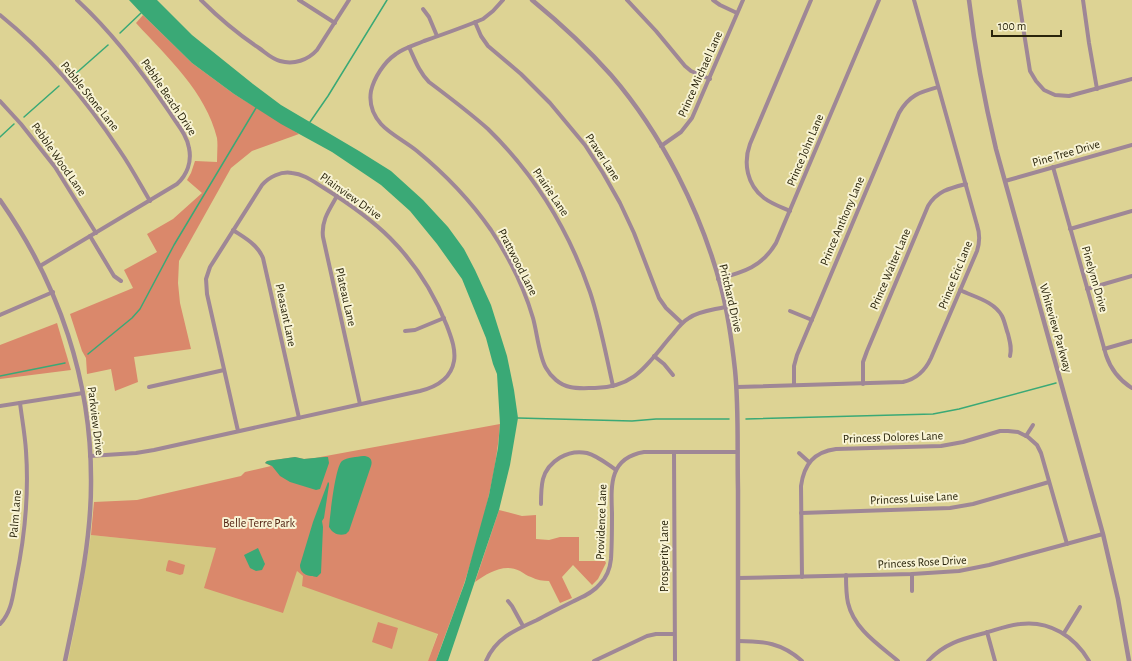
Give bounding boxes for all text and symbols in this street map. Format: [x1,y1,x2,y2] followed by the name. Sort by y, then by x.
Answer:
[992,12,1061,38] scale bar
[998,20,1026,32] text: 100 m
[676,29,724,119] street label: Prince Michael Lane
[139,57,199,137] street label: Pebble Beach Drive
[59,59,121,133] street label: Pebble Stone Lane
[784,112,826,188] street label: Prince John Lane
[29,120,89,198] street label: Pebble Wood Lane
[583,131,623,183] street label: Praver Lane
[1031,138,1101,168] street label: Pine Tree Drive
[531,166,571,218] street label: Prairie Lane
[318,170,384,222] street label: Plainview Drive
[818,175,867,268] street label: Prince Anthony Lane
[496,227,540,297] street label: Prattwood Lane
[867,227,913,311] street label: Prince Walter Lane
[936,239,974,311] street label: Prince Eric Lane
[1079,245,1110,314] street label: Pinelynn Drive
[717,263,745,333] street label: Pritchard Drive
[333,267,359,327] street label: Plateau Lane
[273,282,299,348] street label: Pleasant Lane
[1037,282,1074,374] street label: Whiteview Parkway
[86,386,106,456] street label: Parkview Drive
[843,429,943,445] street label: Princess Dolores Lane
[594,484,608,560] street label: Providence Lane
[7,489,23,539] street label: Palm Lane
[870,490,958,506] street label: Princess Luise Lane
[223,517,295,529] park label: Belle Terre Park
[658,520,671,592] street label: Prosperity Lane
[877,554,967,570] street label: Princess Rose Drive

